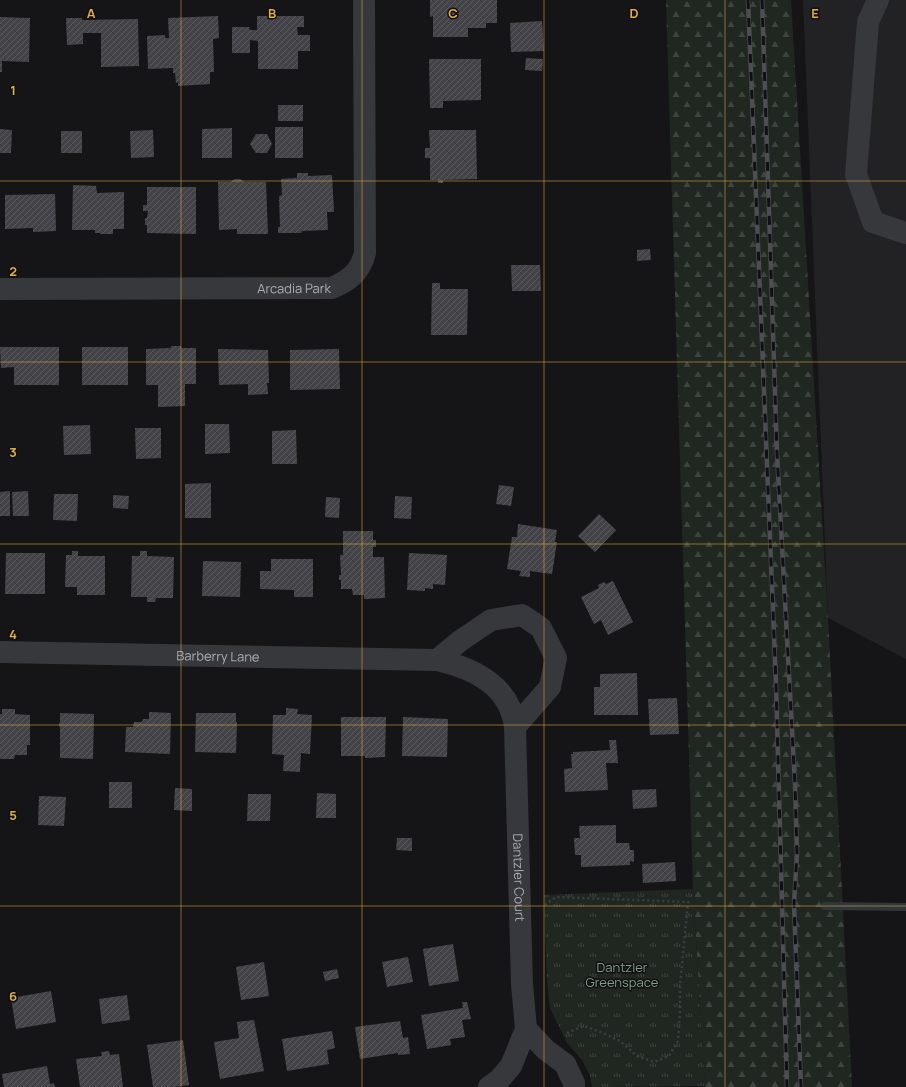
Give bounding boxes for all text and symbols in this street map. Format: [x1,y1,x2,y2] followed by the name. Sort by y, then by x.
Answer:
[87,4,96,22] text: A
[268,4,276,22] text: B
[448,4,458,22] text: C
[629,4,639,22] text: D
[811,4,819,22] text: E
[10,81,16,99] text: 1
[9,262,17,280] text: 2
[257,279,331,297] street label: Arcadia Park
[9,443,17,461] text: 3
[9,625,17,643] text: 4
[176,646,260,666] street label: Barberry Lane
[9,806,17,824] text: 5
[509,833,529,922] street label: Dantzler Court
[586,958,659,991] park label: Dantzler Greenspace
[9,987,17,1005] text: 6

